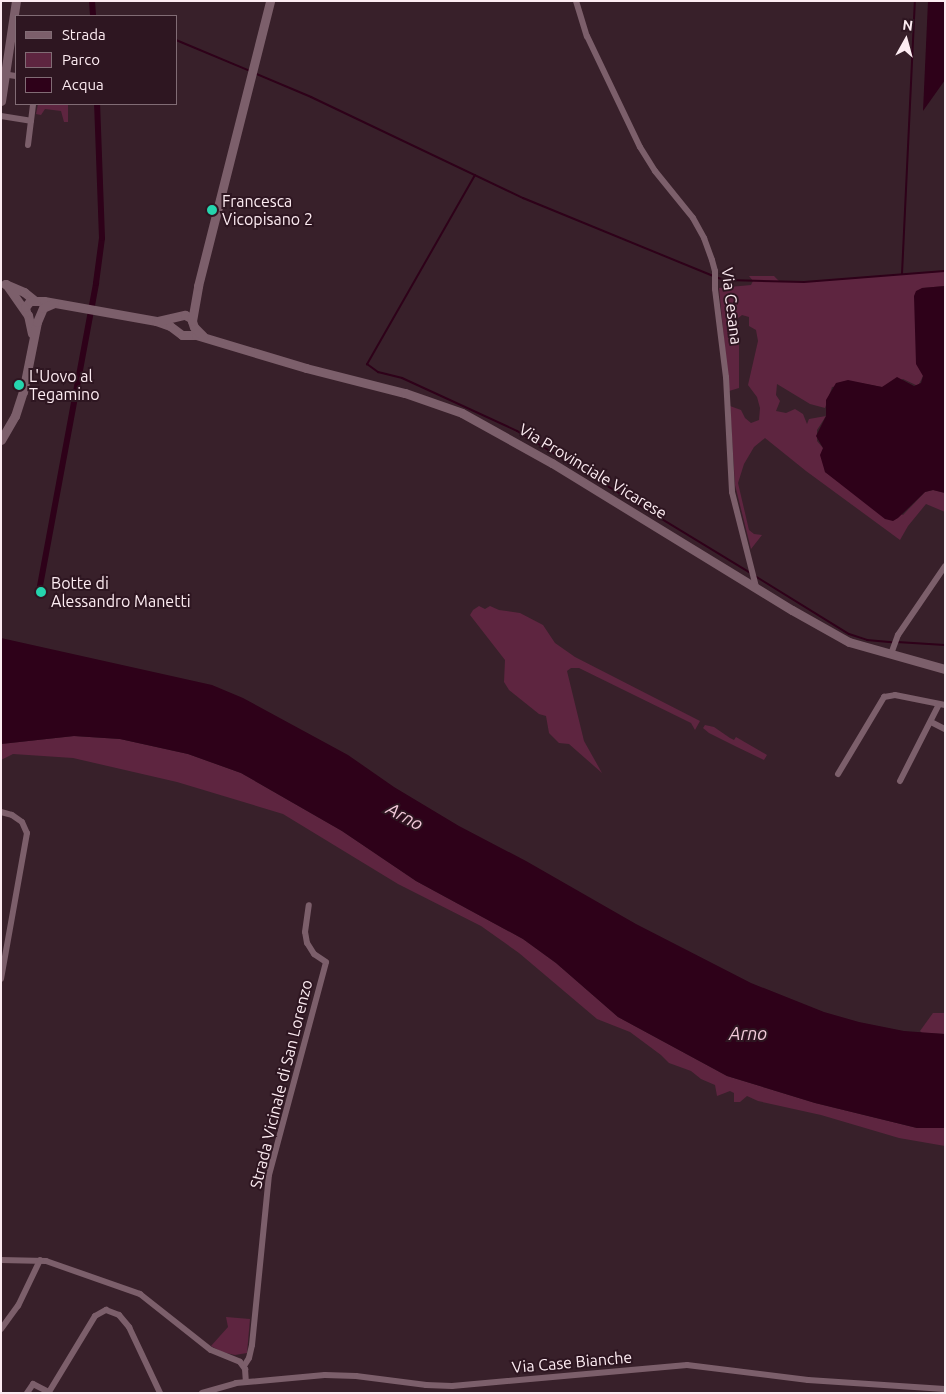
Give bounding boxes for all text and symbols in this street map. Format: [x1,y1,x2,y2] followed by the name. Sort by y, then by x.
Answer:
[15,15,178,105] legend
[881,15,931,65] north arrow
[902,17,914,34] text: N
[62,26,106,43] text: Strada
[62,51,100,68] text: Parco
[62,76,104,93] text: Acqua
[222,191,313,229] place label: Francesca Vicopisano 2
[206,204,218,216] marker: Francesca Vicopisano 2
[718,266,746,346] street label: Via Cesana
[29,366,100,404] place label: L'Uovo al Tegamino
[13,379,25,391] marker: L'Uovo al Tegamino
[515,419,671,523] street label: Via Provinciale Vicarese
[51,573,191,611] place label: Botte di Alessandro Manetti
[35,586,47,598] marker: Botte di Alessandro Manetti
[383,797,427,835] water label: Arno
[246,978,316,1190] street label: Strada Vicinale di San Lorenzo
[729,1022,767,1044] water label: Arno
[511,1347,633,1377] street label: Via Case Bianche

